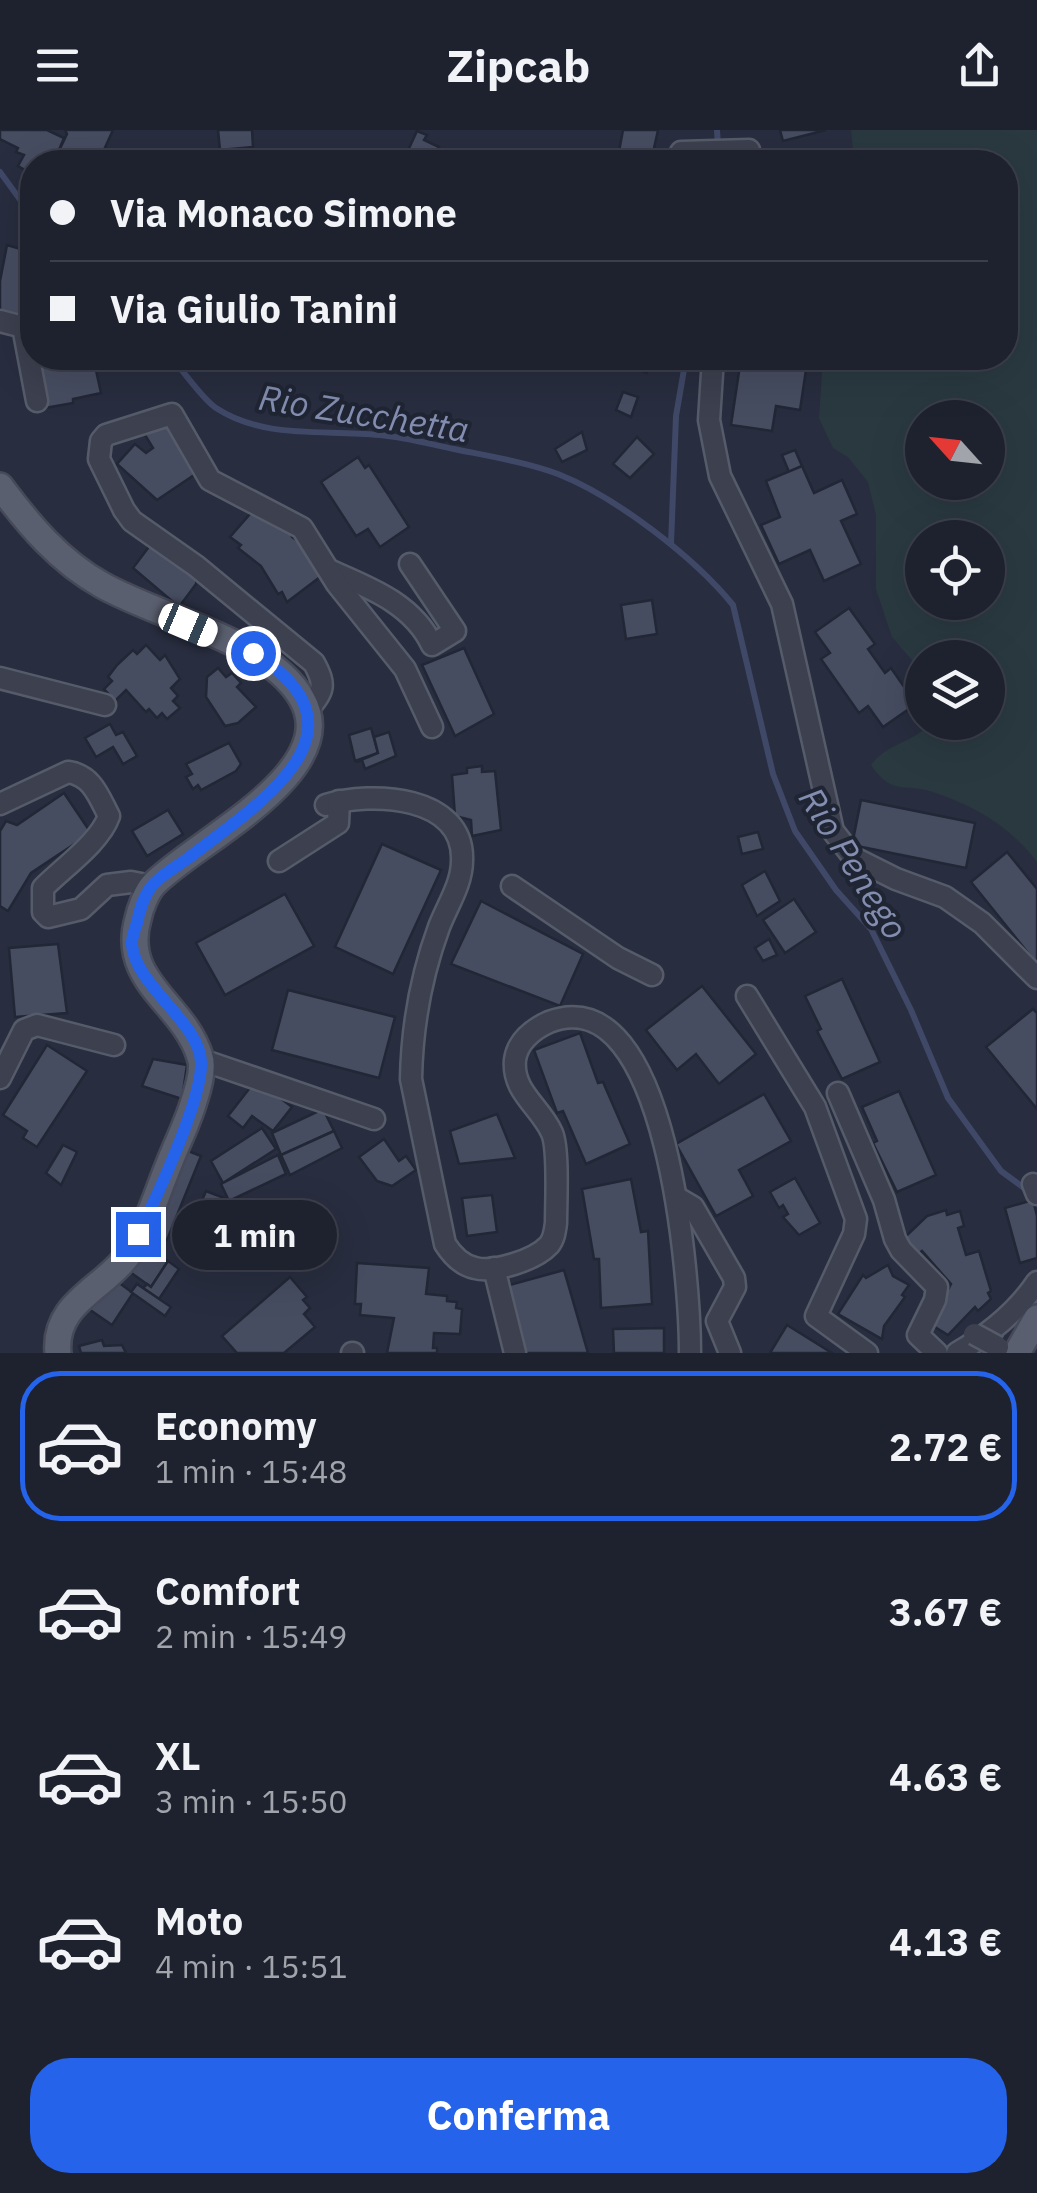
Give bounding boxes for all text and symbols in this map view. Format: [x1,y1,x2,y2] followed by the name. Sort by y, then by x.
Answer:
[447,36,590,94] text: Zipcab
[30,38,85,93] icon: menu
[952,38,1007,93] icon: share
[110,188,457,237] text: Via Monaco Simone
[110,284,398,333] text: Via Giulio Tanini
[256,374,472,452] water label: Rio Zucchetta
[905,400,1005,500] north arrow
[905,400,1005,740] map controls
[905,520,1005,620] button: locate
[155,599,221,651] car
[231,631,276,676] route start
[905,640,1005,740] button: layers
[789,778,919,948] water label: Rio Penego
[173,1199,338,1269] callout: 1 min
[116,1212,161,1257] route end
[213,1214,296,1256] text: 1 min
[35,1401,125,1491] icon: car
[155,1401,317,1450] text: Economy
[889,1422,1002,1471] text: 2.72 €
[155,1450,348,1492] text: 1 min · 15:48
[35,1566,125,1656] icon: car
[155,1566,300,1615] text: Comfort
[889,1587,1002,1636] text: 3.67 €
[155,1615,348,1657] text: 2 min · 15:49
[35,1731,125,1821] icon: car
[155,1731,201,1780] text: XL
[889,1752,1002,1801] text: 4.63 €
[155,1780,348,1822] text: 3 min · 15:50
[35,1896,125,1986] icon: car
[155,1896,243,1945] text: Moto
[889,1917,1002,1966] text: 4.13 €
[155,1945,348,1987] text: 4 min · 15:51
[30,2058,1007,2173] button: Conferma

